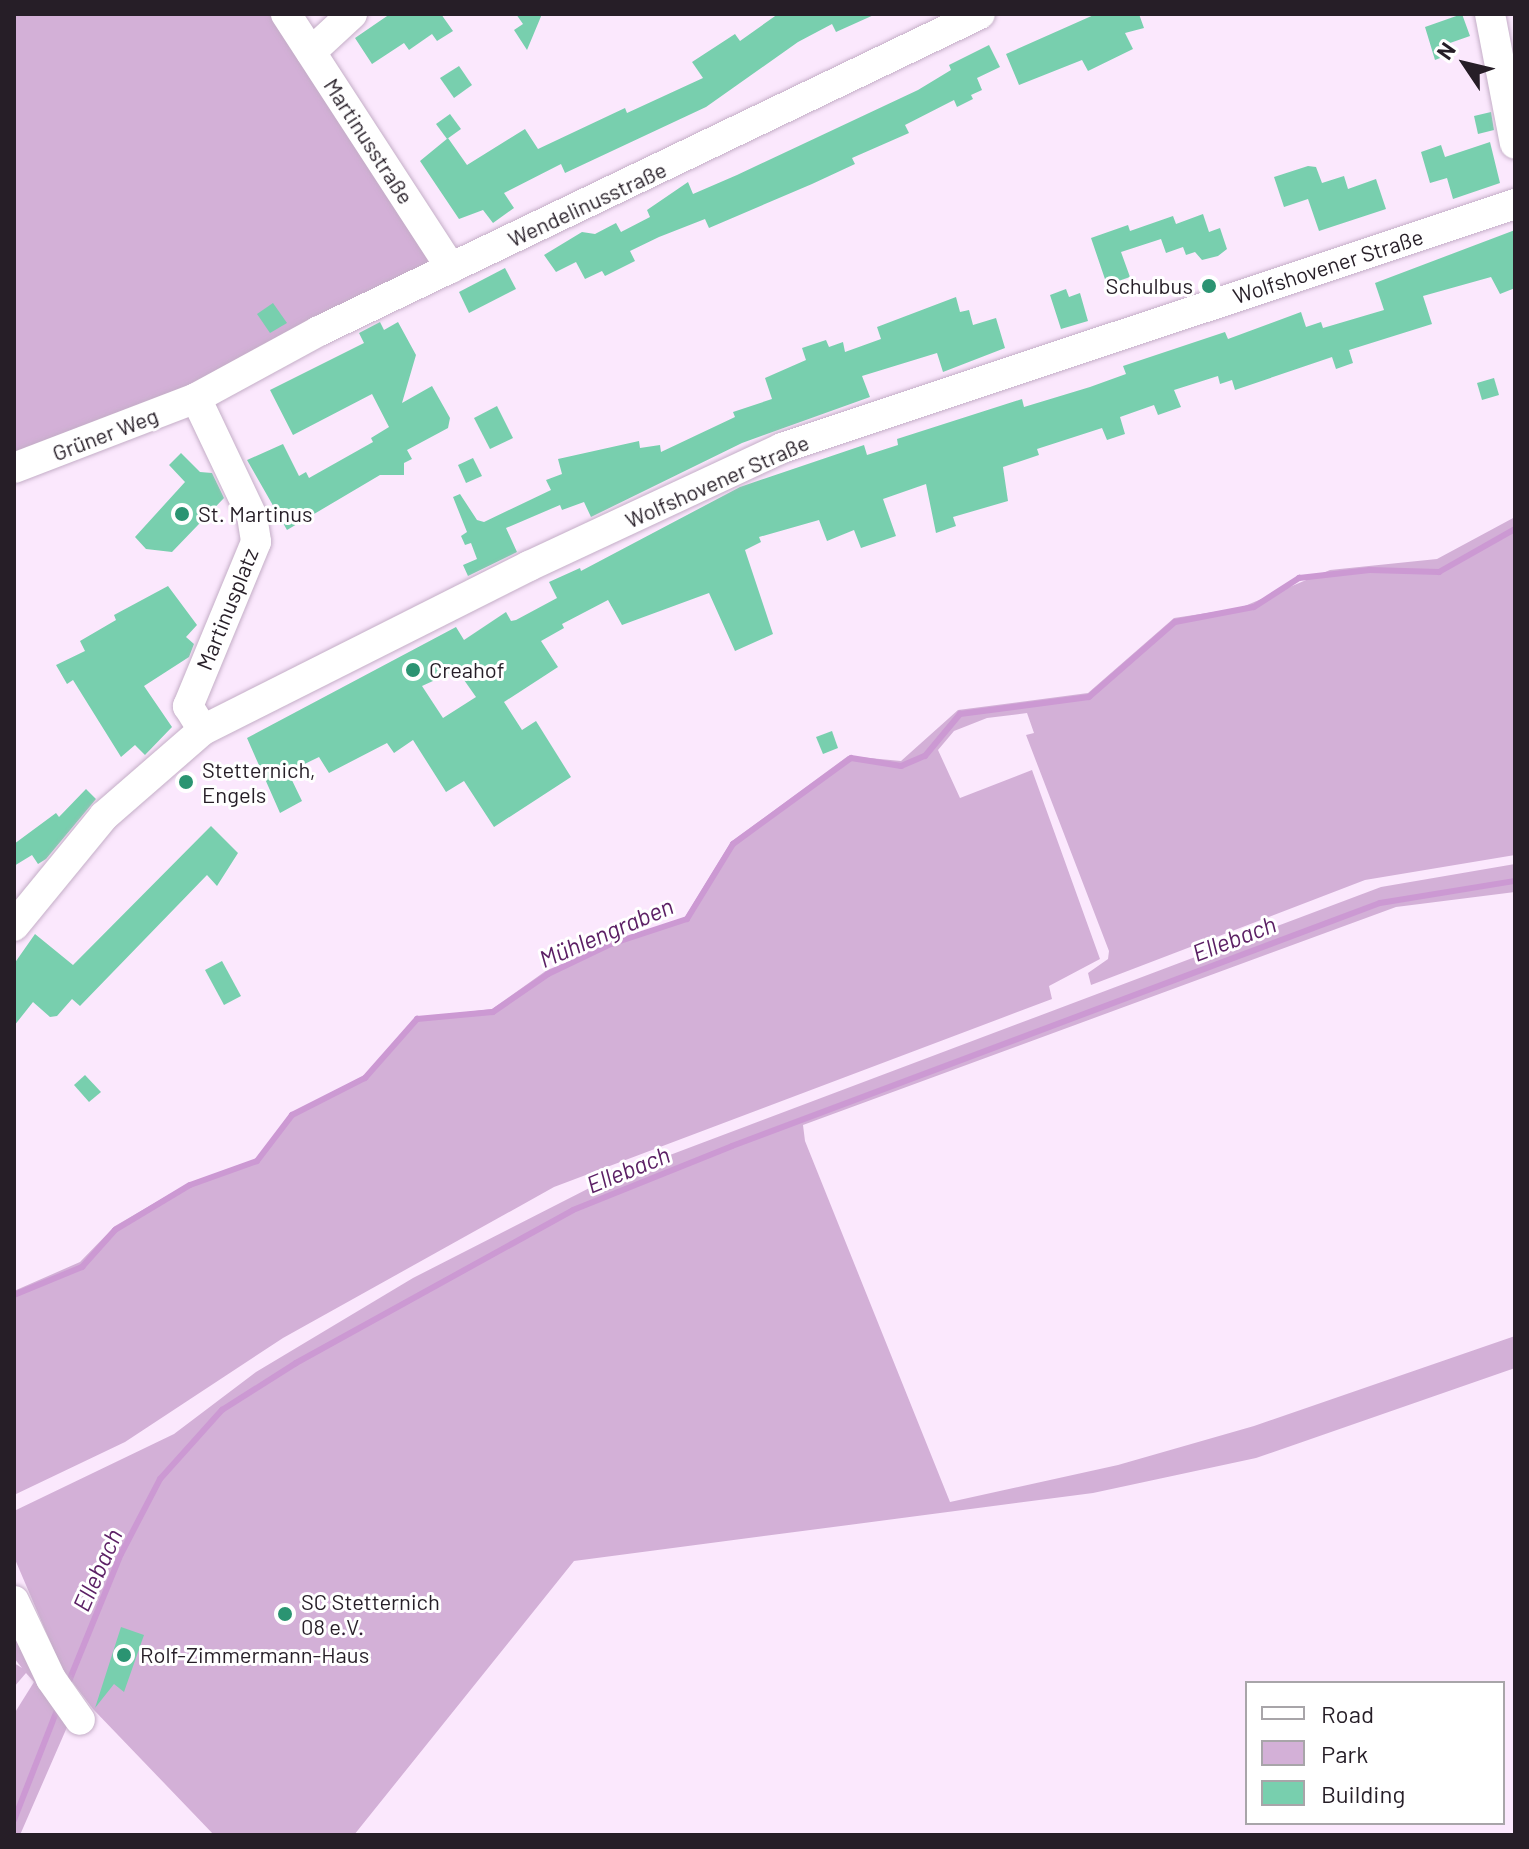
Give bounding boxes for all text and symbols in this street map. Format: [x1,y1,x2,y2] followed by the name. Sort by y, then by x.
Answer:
[1425,24,1505,104] north arrow
[1430,37,1460,64] text: N
[319,73,419,209] street label: Martinusstraße
[504,156,670,252] street label: Wendelinusstraße
[1230,223,1426,309] street label: Wolfshovener Straße
[1106,273,1193,299] place label: Schulbus
[1200,277,1218,295] marker: Schulbus
[48,402,162,466] street label: Grüner Weg
[621,429,813,533] street label: Wolfshovener Straße
[198,501,313,527] place label: St. Martinus
[173,505,191,523] marker: St. Martinus
[191,544,263,674] street label: Martinusplatz
[429,657,505,683] place label: Creahof
[404,661,422,679] marker: Creahof
[202,756,316,808] place label: Stetternich, Engels
[177,773,195,791] marker: Stetternich, Engels
[535,891,677,973] water label: Mühlengraben
[1188,909,1280,967] water label: Ellebach
[582,1139,674,1199] water label: Ellebach
[66,1524,128,1616] water label: Ellebach
[301,1588,440,1640] place label: SC Stetternich 08 e.V.
[276,1605,294,1623] marker: SC Stetternich 08 e.V.
[140,1642,369,1668] place label: Rolf-Zimmermann-Haus
[115,1646,133,1664] marker: Rolf-Zimmermann-Haus
[1245,1681,1505,1825] legend
[1321,1699,1374,1728] text: Road
[1321,1739,1368,1768] text: Park
[1321,1779,1405,1808] text: Building

